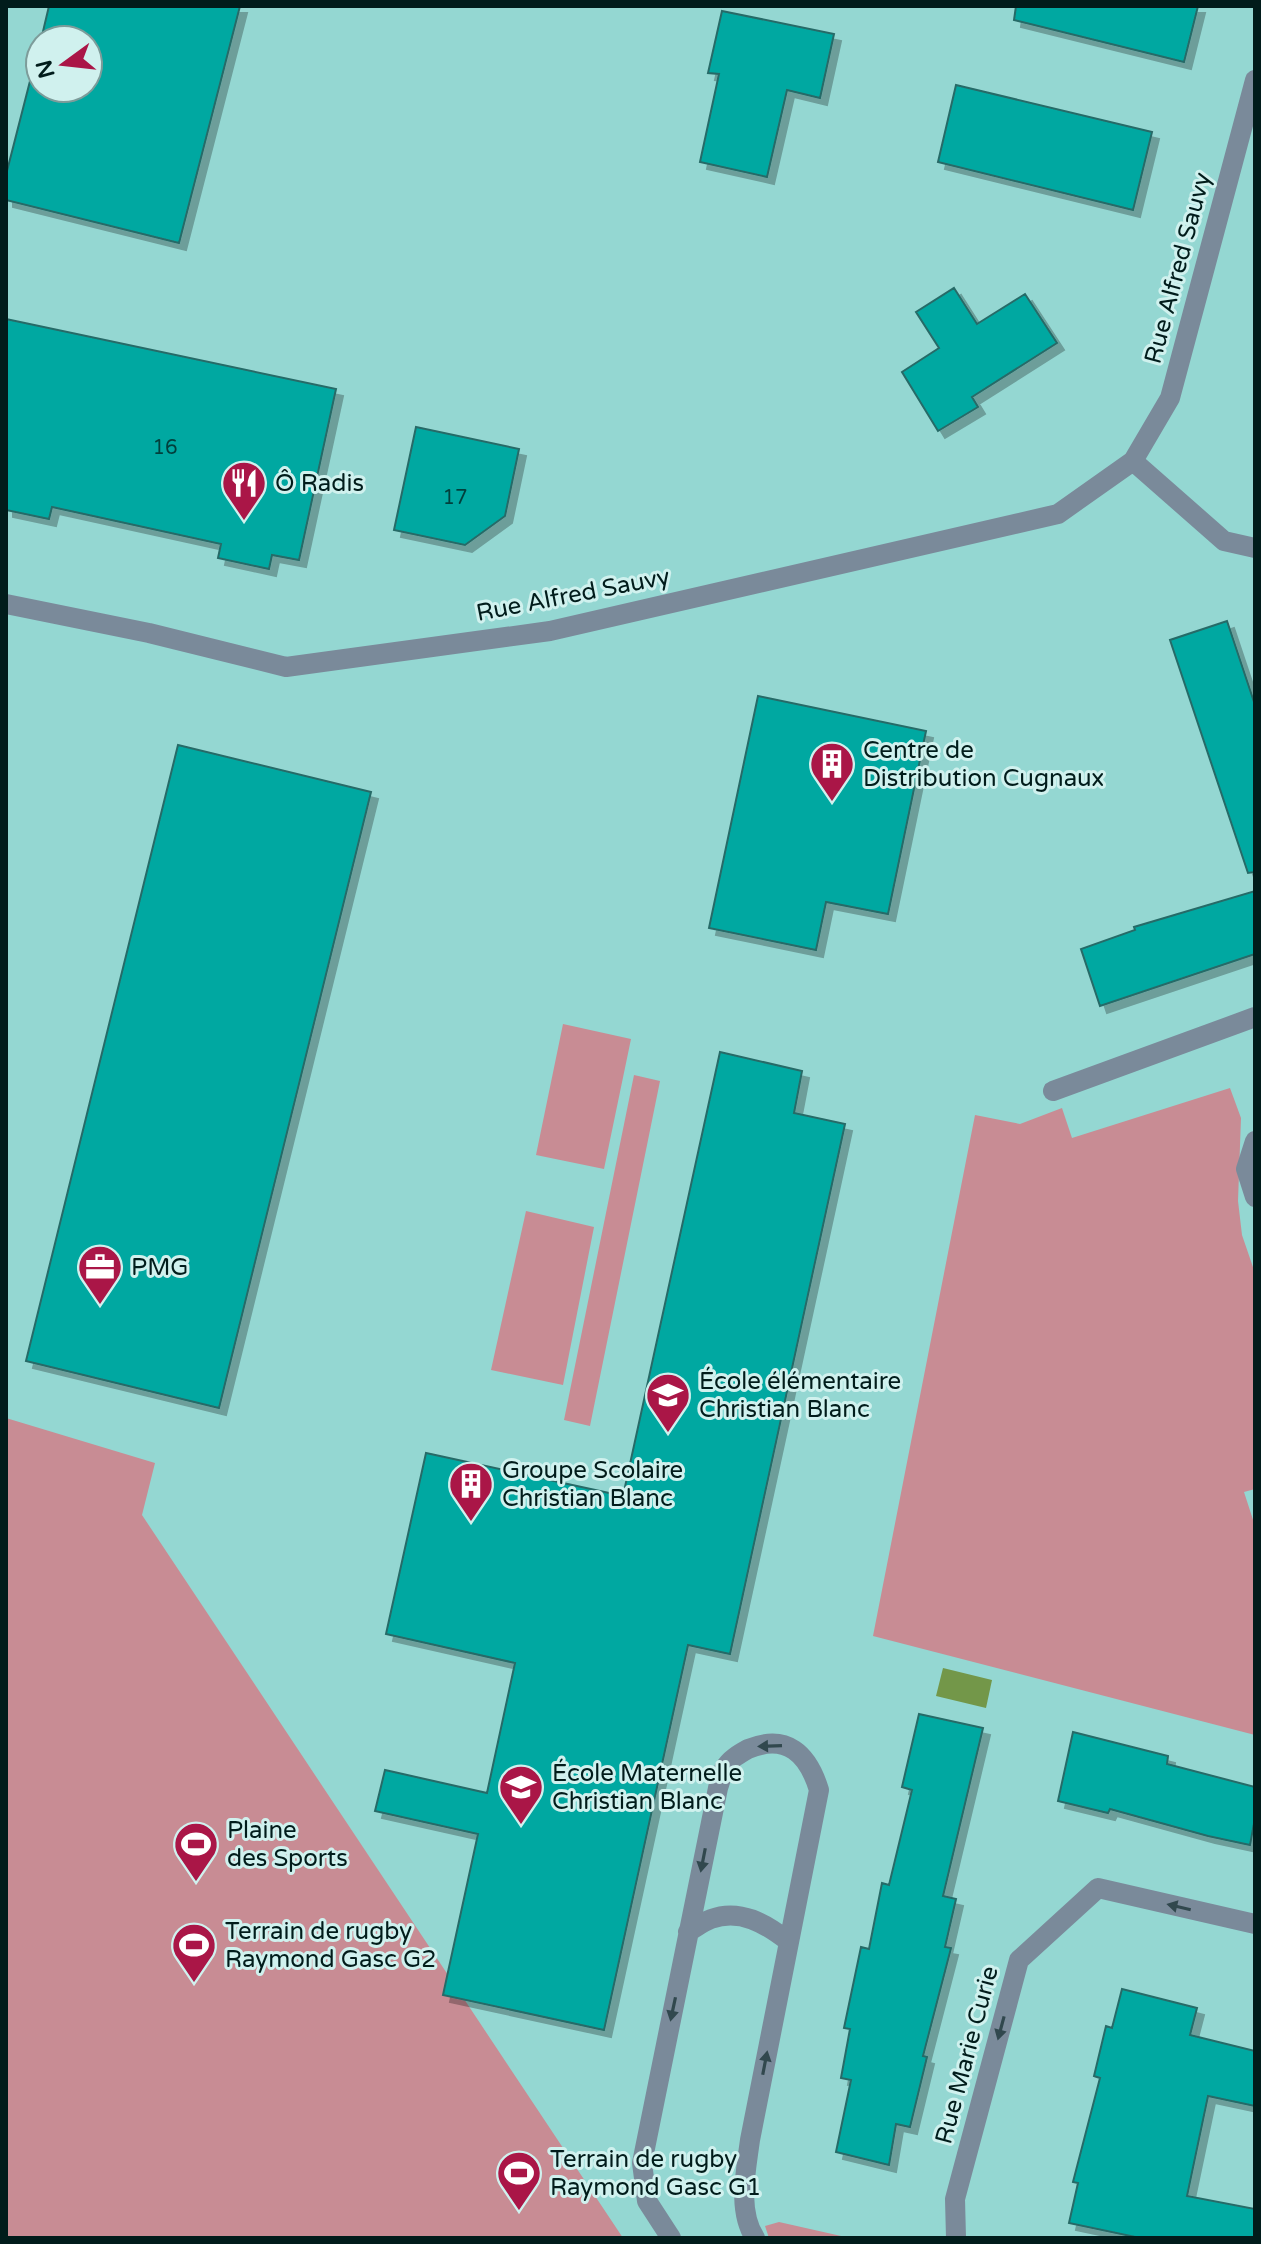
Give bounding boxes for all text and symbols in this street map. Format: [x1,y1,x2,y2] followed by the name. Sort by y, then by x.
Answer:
[24,24,104,104] north arrow
[31,57,60,81] text: N
[1139,169,1217,367] street label: Rue Alfred Sauvy
[152,436,178,460] house number: 16
[220,459,268,522] restaurant icon: Ô Radis
[275,469,364,498] place label: Ô Radis
[442,486,468,510] house number: 17
[474,562,672,628] street label: Rue Alfred Sauvy
[863,736,1104,793] place label: Centre de Distribution Cugnaux
[808,740,856,803] building icon: Centre de Distribution Cugnaux
[76,1243,124,1306] office icon: PMG
[131,1253,188,1282] place label: PMG
[699,1366,901,1424] place label: École élémentaire Christian Blanc
[644,1371,692,1434] school or university icon: École élémentaire Christian Blanc
[502,1456,683,1513] place label: Groupe Scolaire Christian Blanc
[447,1460,495,1523] building icon: Groupe Scolaire Christian Blanc
[757,1740,782,1752] one-way arrow
[552,1758,742,1816] place label: École Maternelle Christian Blanc
[497,1763,545,1826] school or university icon: École Maternelle Christian Blanc
[227,1816,348,1873] place label: Plaine des Sports
[172,1820,220,1883] sports icon: Plaine des Sports
[696,1848,709,1873] one-way arrow
[1166,1900,1191,1913] one-way arrow
[225,1917,436,1974] place label: Terrain de rugby Raymond Gasc G2
[170,1921,218,1984] sports icon: Terrain de rugby Raymond Gasc G2
[929,1963,1005,2147] street label: Rue Marie Curie
[666,1996,679,2021] one-way arrow
[994,2015,1006,2040] one-way arrow
[759,2050,772,2075] one-way arrow
[550,2145,761,2202] place label: Terrain de rugby Raymond Gasc G1
[495,2149,543,2212] sports icon: Terrain de rugby Raymond Gasc G1

